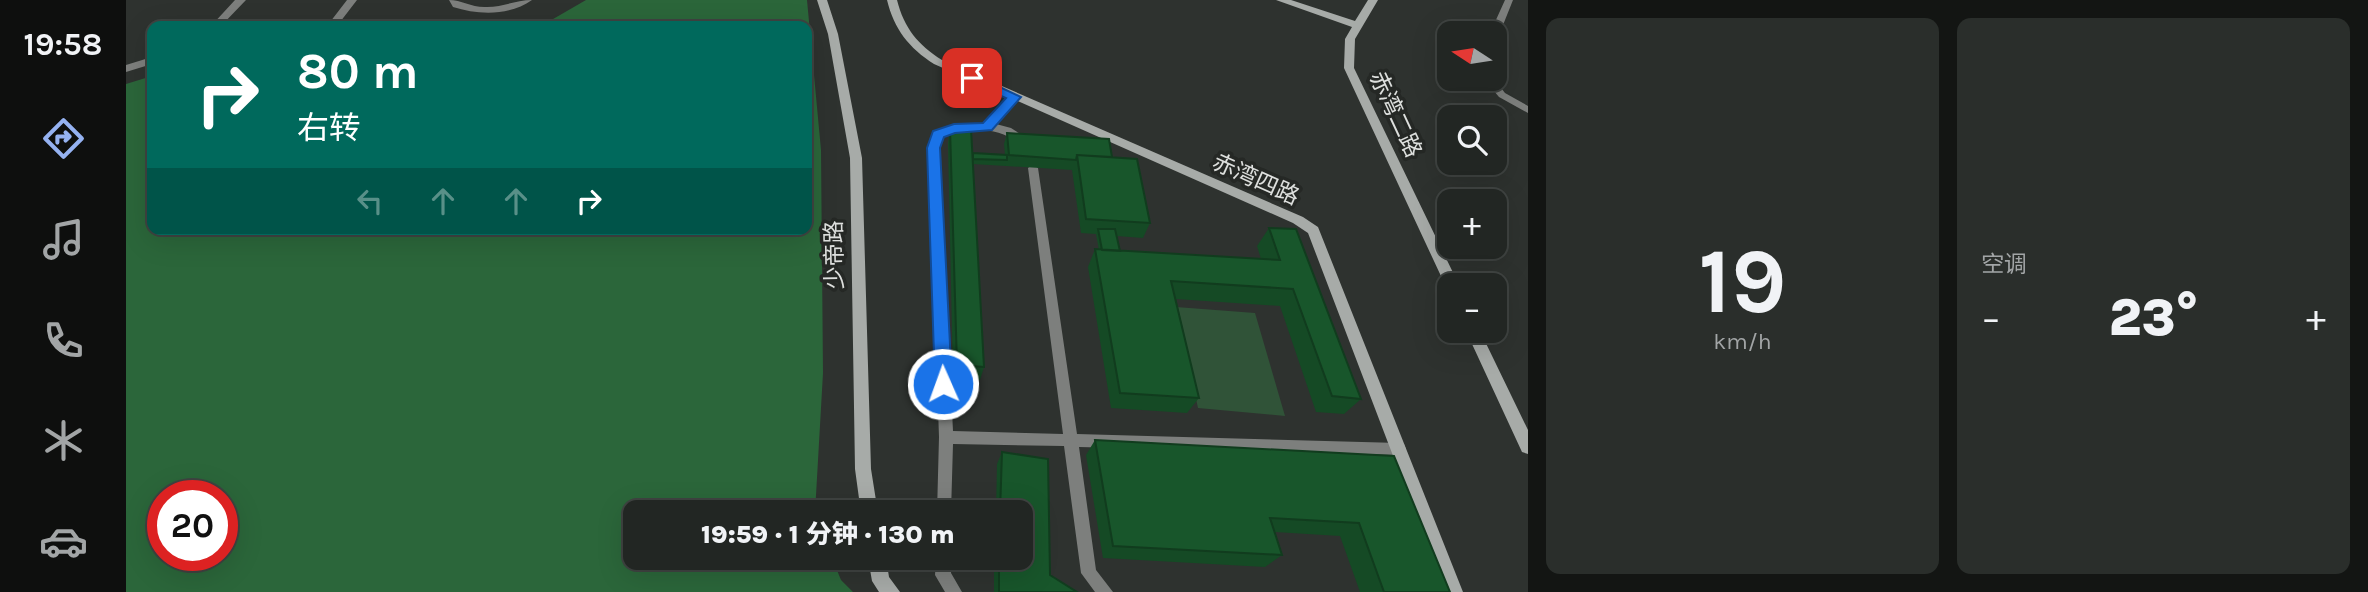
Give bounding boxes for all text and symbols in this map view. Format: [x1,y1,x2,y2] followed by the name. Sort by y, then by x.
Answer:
[1437,21,1507,91] north arrow
[1437,21,1507,343] map controls
[24,26,102,63] text: 19:58
[297,43,419,100] text: 80 m
[942,48,1002,108] pin
[182,49,273,140] icon: right
[953,59,991,97] icon: arrive
[1364,67,1427,162] street label: 赤湾二路
[1437,105,1507,175] button: search
[297,110,361,147] text: 右转
[39,114,88,163] icon: directions
[1208,148,1303,210] street label: 赤湾四路
[351,182,389,220] icon: left
[424,182,462,220] icon: ahead
[497,182,535,220] icon: ahead
[570,182,608,220] icon: right
[1437,189,1507,259] button: +
[39,215,88,264] icon: music
[820,220,849,290] street label: 少帝路
[1699,229,1786,335] text: 19
[1981,251,2027,278] text: 空调
[1437,273,1507,343] button: −
[2109,287,2198,348] text: 23°
[1981,296,2001,341] text: −
[2306,296,2326,341] text: +
[39,316,88,365] icon: phone
[1713,328,1772,355] text: km/h
[906,347,980,421] position arrow
[39,416,88,465] icon: climate
[147,480,238,571] speed limit sign: 20
[39,517,88,566] icon: car
[701,519,955,550] text: 19:59 · 1 分钟 · 130 m

